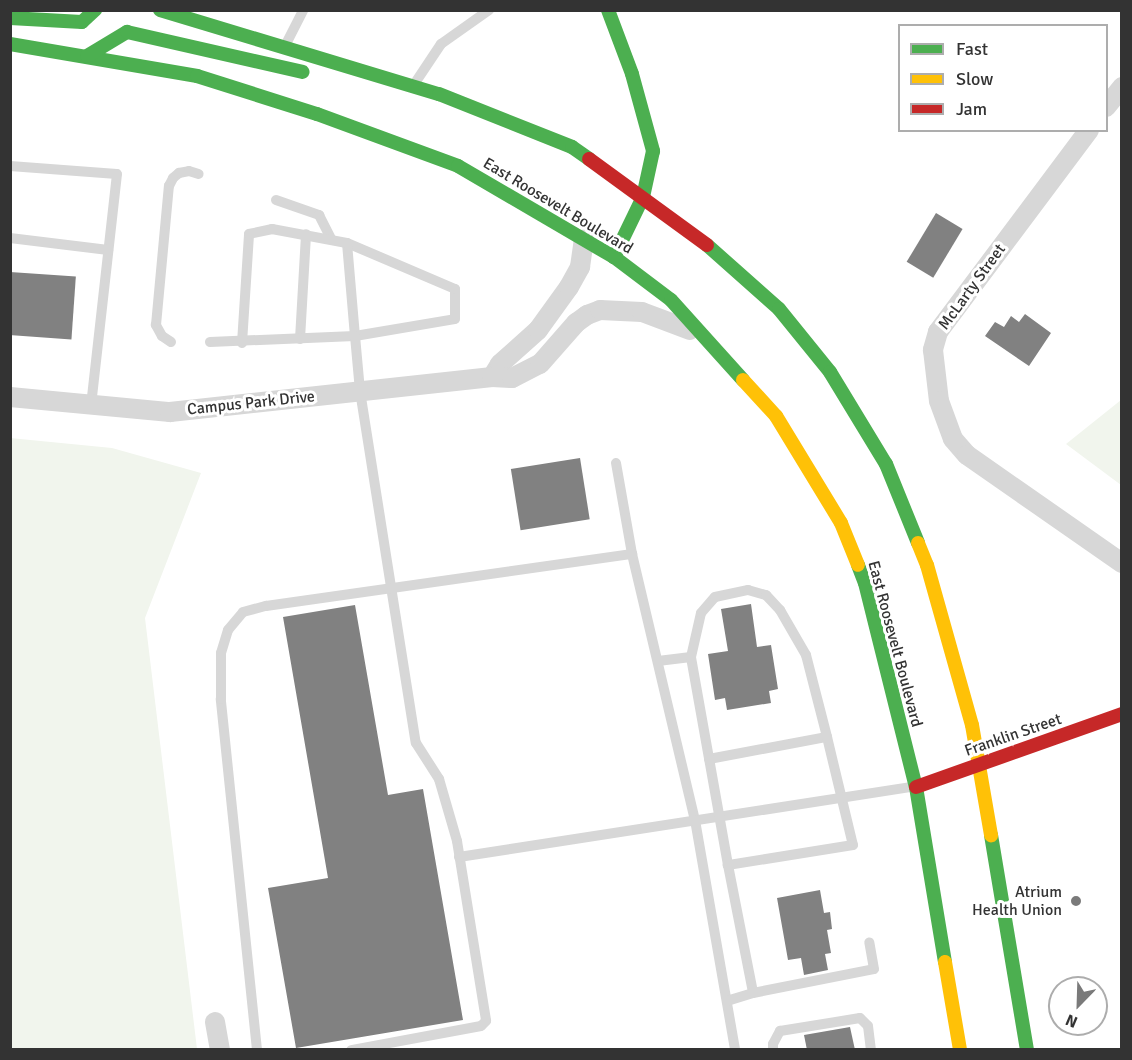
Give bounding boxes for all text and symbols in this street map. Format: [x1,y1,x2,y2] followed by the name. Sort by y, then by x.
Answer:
[898,24,1108,132] legend
[956,38,988,60] text: Fast
[956,68,993,90] text: Slow
[956,98,987,120] text: Jam
[480,154,636,258] street label: East Roosevelt Boulevard
[934,240,1010,334] street label: McLarty Street
[186,387,316,419] street label: Campus Park Drive
[864,559,926,729] street label: East Roosevelt Boulevard
[962,709,1064,761] street label: Franklin Street
[972,882,1062,920] place label: Atrium Health Union
[1067,892,1085,910] marker: Atrium Health Union
[1048,976,1108,1036] north arrow
[1063,1009,1081,1032] text: N

